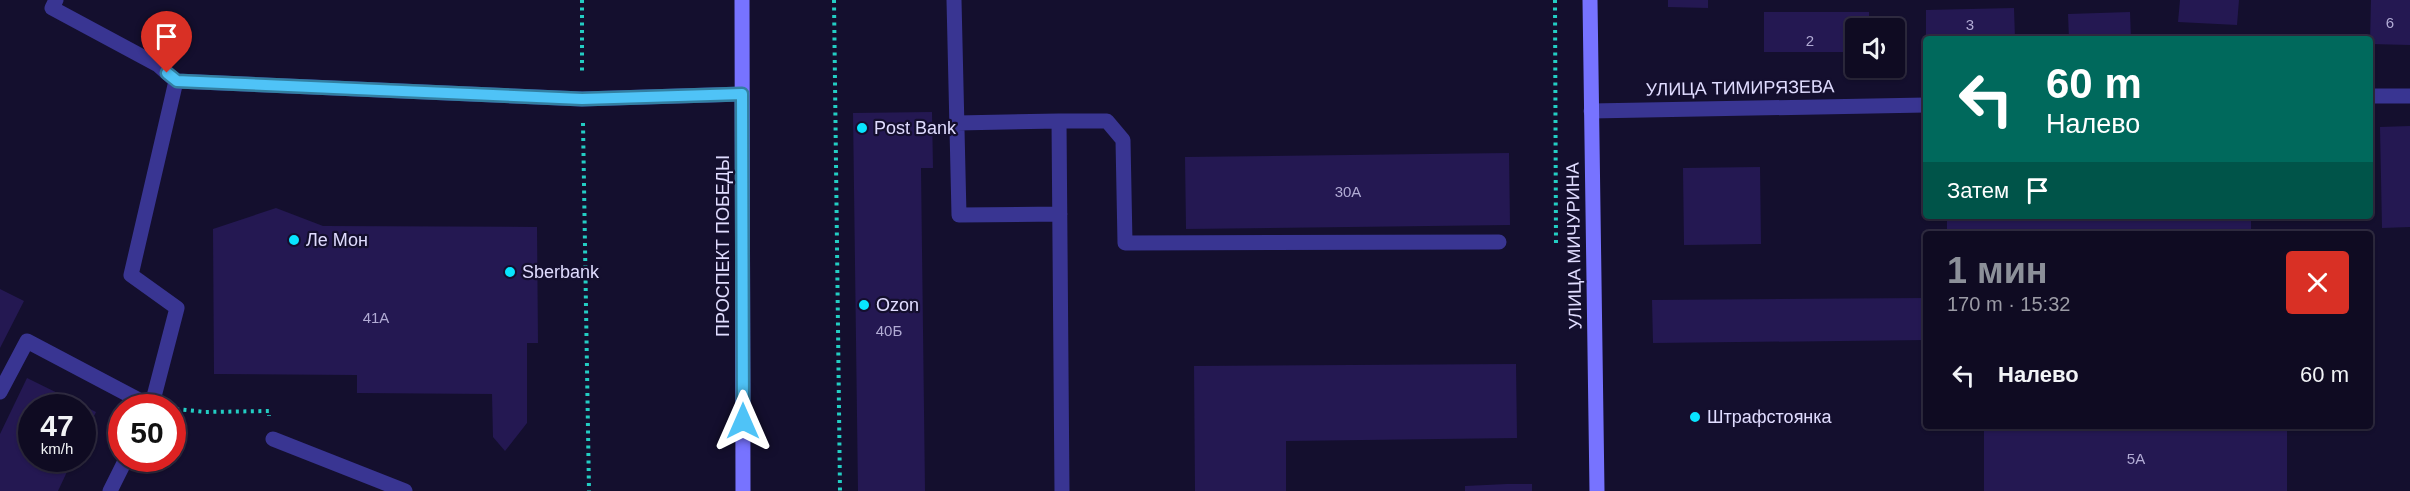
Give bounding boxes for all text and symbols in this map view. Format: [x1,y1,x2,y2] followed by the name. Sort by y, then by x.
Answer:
[141,11,192,73] pin
[2386,14,2394,31] house number: 6
[1966,16,1974,33] house number: 3
[1845,18,1905,78] map controls
[1845,18,1905,78] button: sound
[150,20,183,53] icon: arrive
[1806,32,1814,49] house number: 2
[1947,60,2025,138] icon: left
[2046,60,2142,107] text: 60 m
[1645,76,1835,100] street label: УЛИЦА ТИМИРЯЗЕВА
[2046,109,2140,139] text: Налево
[874,118,957,138] place label: Post Bank
[855,121,869,135] marker: Post Bank
[713,155,733,337] street label: ПРОСПЕКТ ПОБЕДЫ
[1563,162,1585,330] street label: УЛИЦА МИЧУРИНА
[2021,174,2054,207] icon: arrive
[1947,178,2009,203] text: Затем
[1335,183,1361,200] house number: 30А
[306,230,368,250] place label: Ле Мон
[287,233,301,247] marker: Ле Мон
[1947,250,2048,291] text: 1 мин
[2286,251,2349,314] button: close
[522,262,600,282] place label: Sberbank
[503,265,517,279] marker: Sberbank
[1947,293,2070,315] text: 170 m · 15:32
[876,295,919,315] place label: Ozon
[857,298,871,312] marker: Ozon
[363,309,389,326] house number: 41А
[876,322,902,339] house number: 40Б
[1947,359,1980,392] icon: left
[1998,362,2079,387] text: Налево
[2300,362,2349,387] text: 60 m
[711,389,775,453] position arrow
[108,394,186,472] speed limit sign: 50
[1707,407,1833,427] place label: Штрафстоянка
[40,409,74,442] text: 47
[1688,410,1702,424] marker: Штрафстоянка
[41,440,73,457] text: km/h
[2127,450,2145,467] house number: 5А

